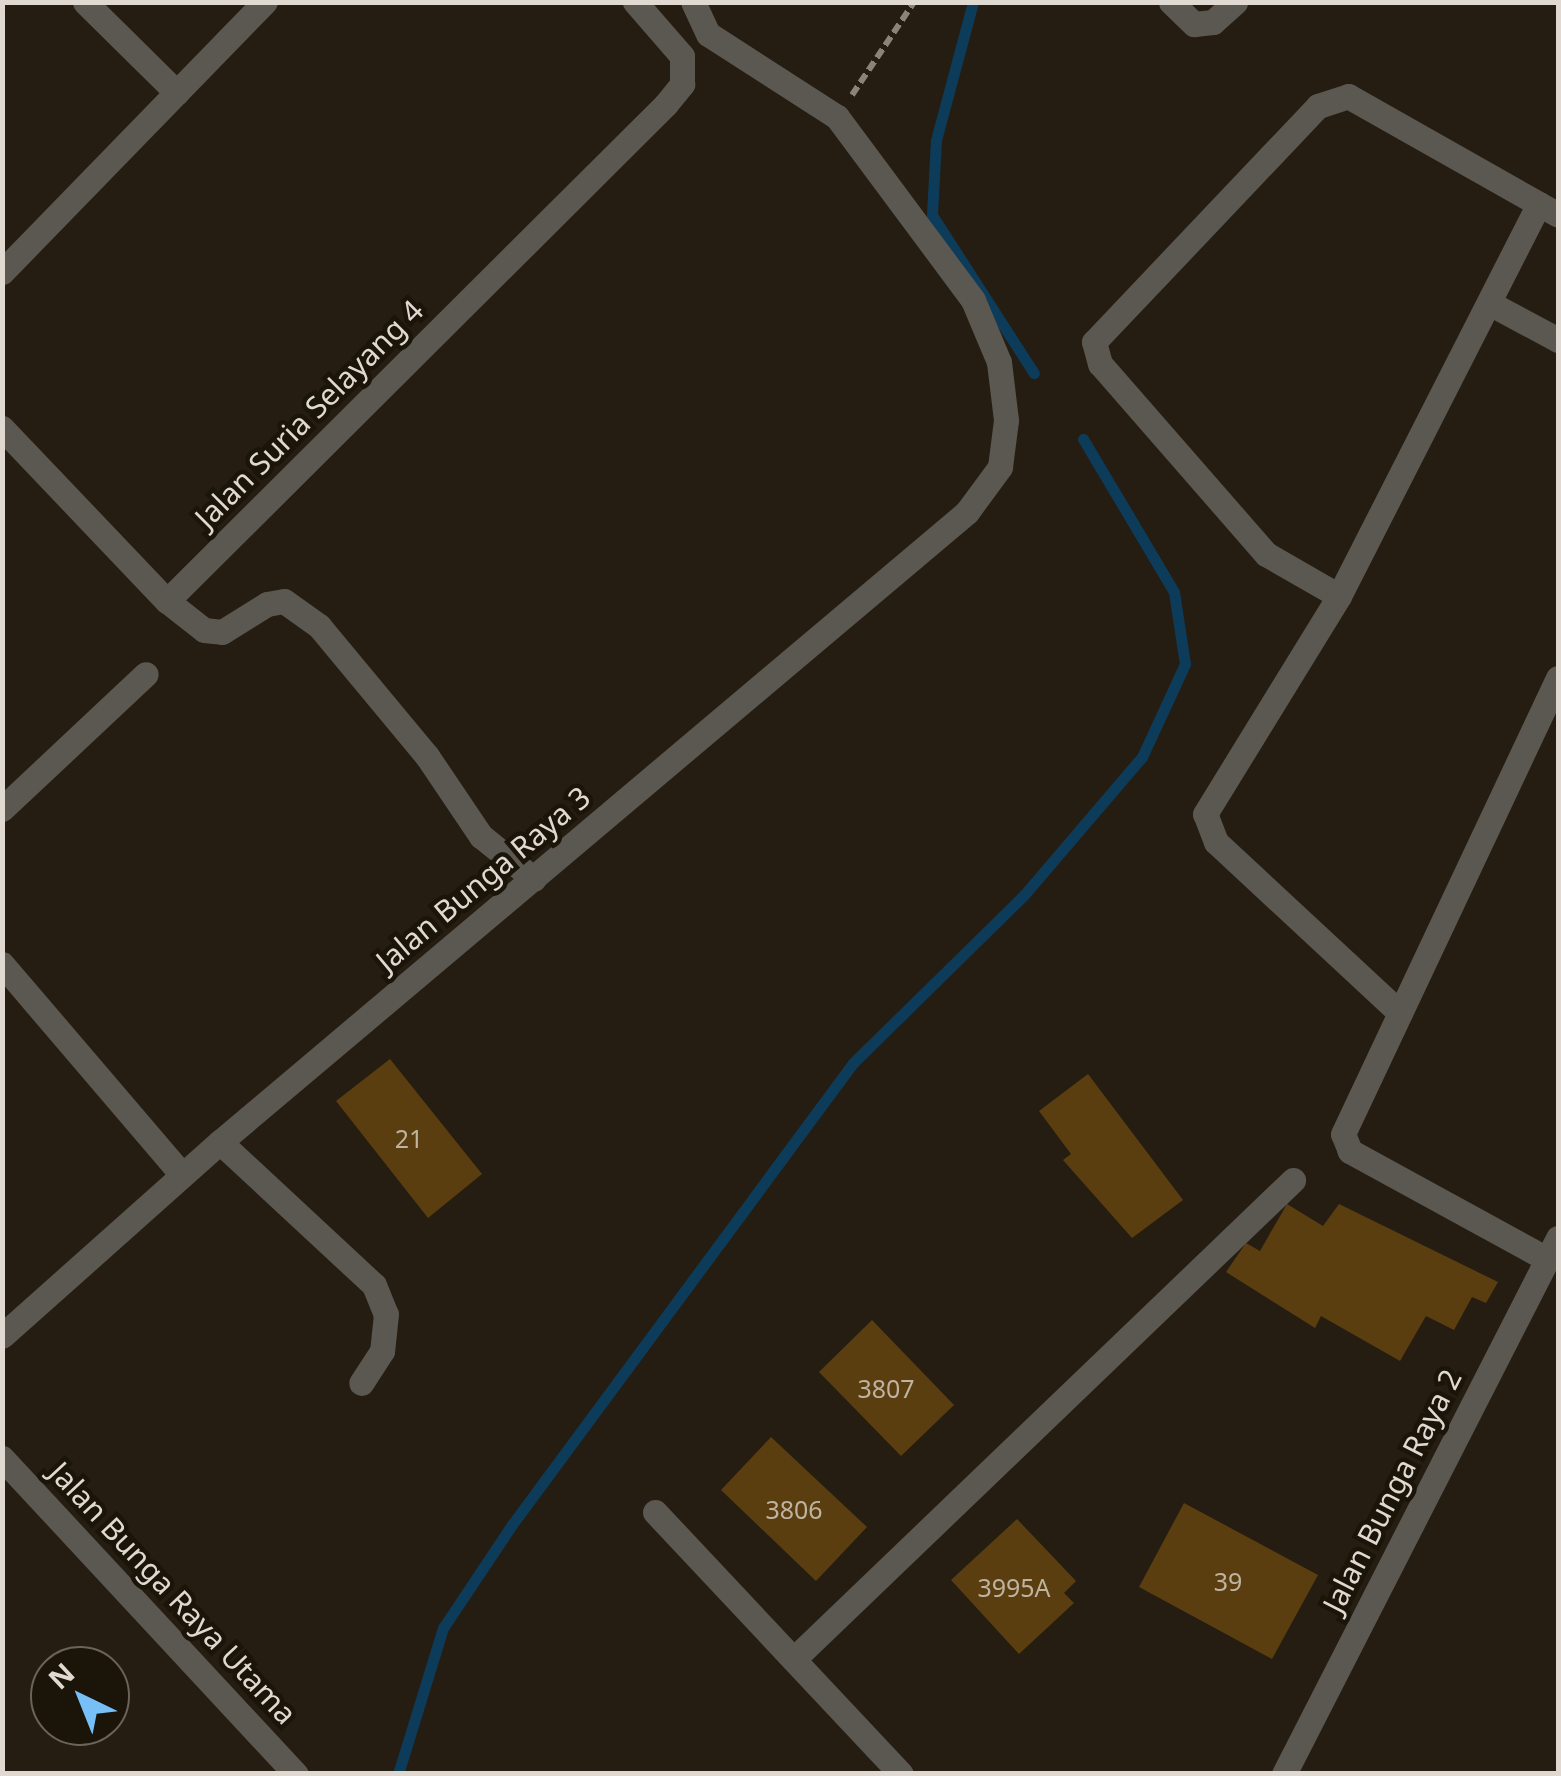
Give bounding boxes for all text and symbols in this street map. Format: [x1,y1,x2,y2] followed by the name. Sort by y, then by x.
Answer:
[187,292,431,536] street label: Jalan Suria Selayang 4
[369,779,597,979] street label: Jalan Bunga Raya 3
[395,1123,423,1153] house number: 21
[1315,1363,1469,1619] street label: Jalan Bunga Raya 2
[857,1373,915,1403] house number: 3807
[42,1454,304,1732] street label: Jalan Bunga Raya Utama
[765,1494,823,1524] house number: 3806
[1214,1566,1242,1596] house number: 39
[977,1572,1051,1602] house number: 3995A
[30,1646,130,1746] north arrow
[40,1654,82,1697] text: N

